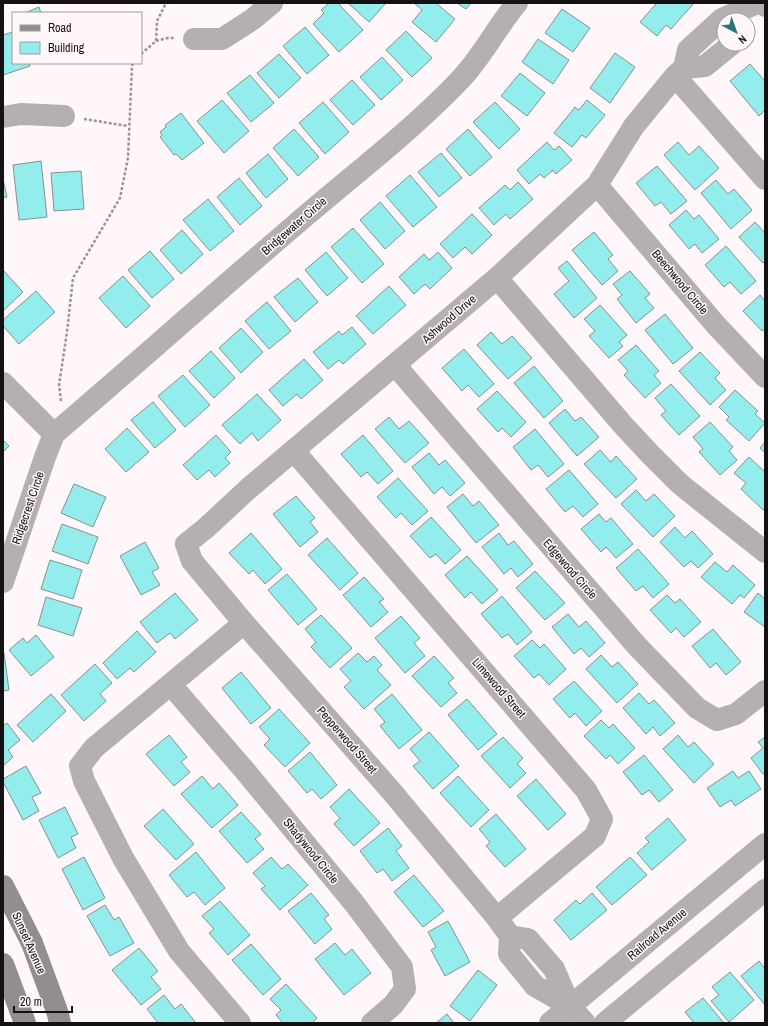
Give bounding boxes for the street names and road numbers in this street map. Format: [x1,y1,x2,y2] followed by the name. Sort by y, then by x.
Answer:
[258,193,330,259] street label: Bridgewater Circle
[648,246,712,318] street label: Beechwood Circle
[418,291,479,348] street label: Ashwood Drive
[8,469,48,547] street label: Ridgecrest Circle
[539,535,601,603] street label: Edgewood Circle
[469,655,530,722] street label: Limewood Street
[313,703,381,777] street label: Pepperwood Street
[280,815,342,887] street label: Shadywood Circle
[624,905,690,963] street label: Railroad Avenue
[8,910,50,976] street label: Sunset Avenue

